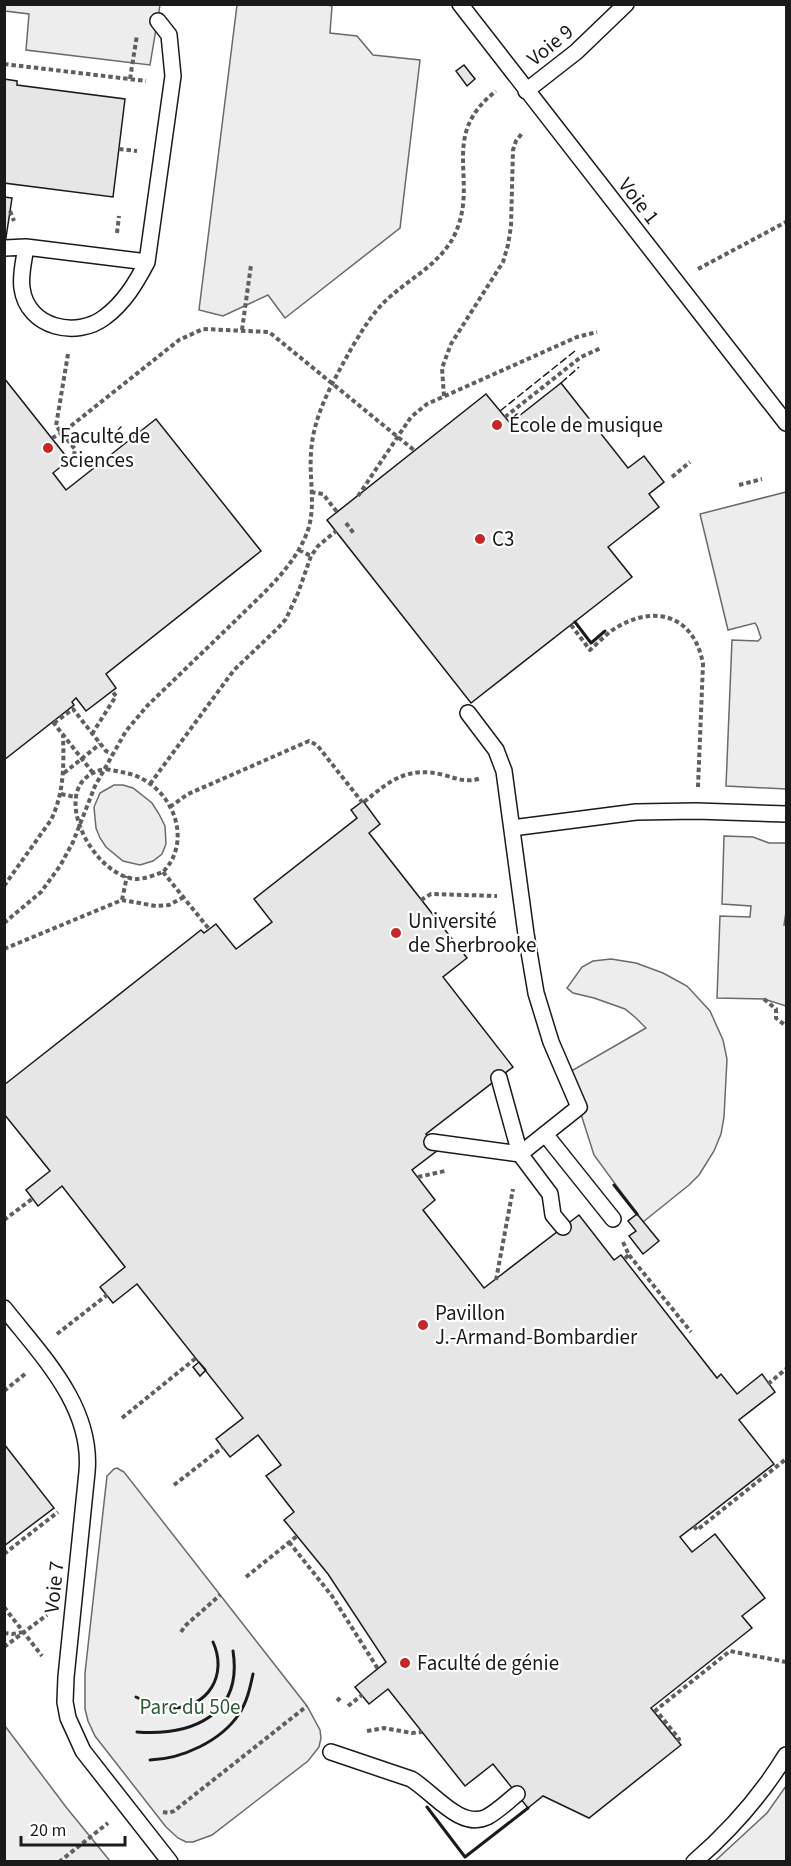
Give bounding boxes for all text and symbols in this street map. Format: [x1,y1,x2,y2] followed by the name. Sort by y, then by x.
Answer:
[520,17,580,73] street label: Voie 9
[611,171,667,231] street label: Voie 1
[509,410,663,440] place label: École de musique
[490,418,504,432] marker: École de musique
[60,421,150,475] place label: Faculté de sciences
[41,441,55,455] marker: Faculté de sciences
[492,524,514,554] place label: C3
[473,532,487,546] marker: C3
[408,906,537,960] place label: Université de Sherbrooke
[389,926,403,940] marker: Université de Sherbrooke
[435,1298,638,1352] place label: Pavillon J.-Armand-Bombardier
[416,1318,430,1332] marker: Pavillon J.-Armand-Bombardier
[36,1560,72,1614] street label: Voie 7
[417,1648,559,1678] place label: Faculté de génie
[398,1656,412,1670] marker: Faculté de génie
[140,1692,241,1722] park label: Parc du 50e
[21,1809,124,1847] scale bar
[30,1818,66,1843] text: 20 m

